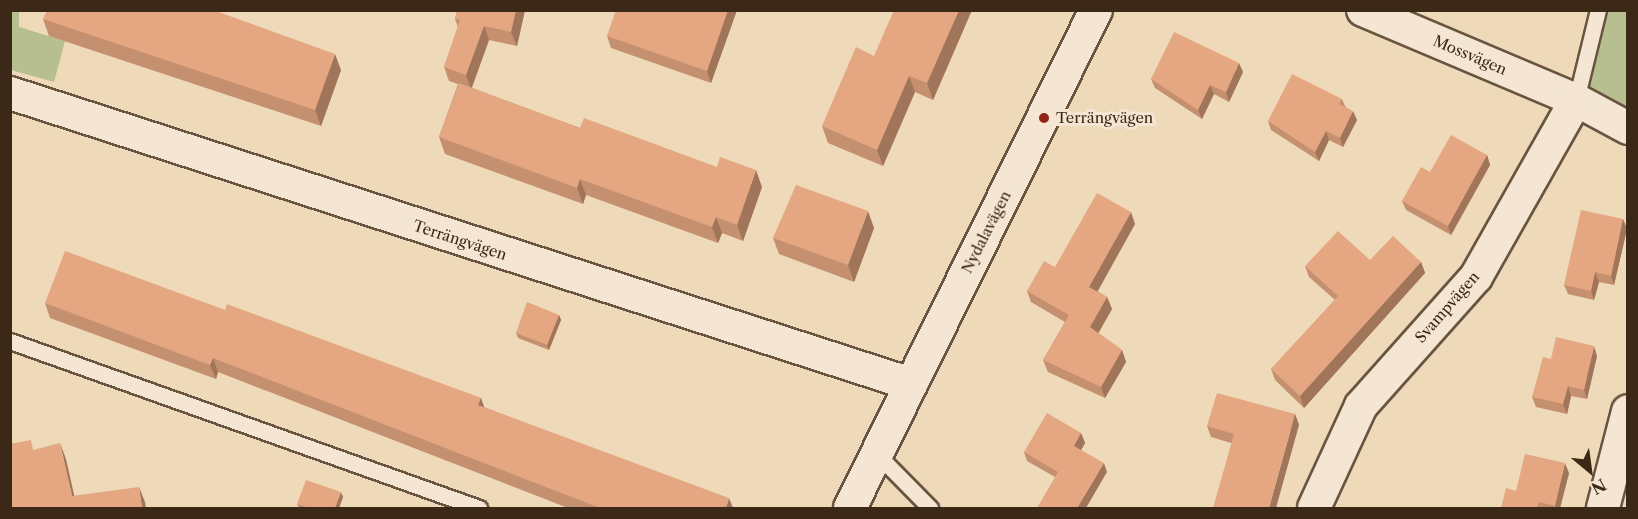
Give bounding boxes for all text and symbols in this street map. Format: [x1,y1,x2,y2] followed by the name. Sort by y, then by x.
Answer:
[1430,31,1510,79] street label: Mossvägen
[1056,109,1153,127] place label: Terrängvägen
[1037,111,1051,125] marker: Terrängvägen
[957,188,1015,276] street label: Nydalavägen
[411,216,509,264] street label: Terrängvägen
[1411,268,1483,346] street label: Svampvägen
[1560,441,1620,501] north arrow
[1588,475,1610,499] text: N

